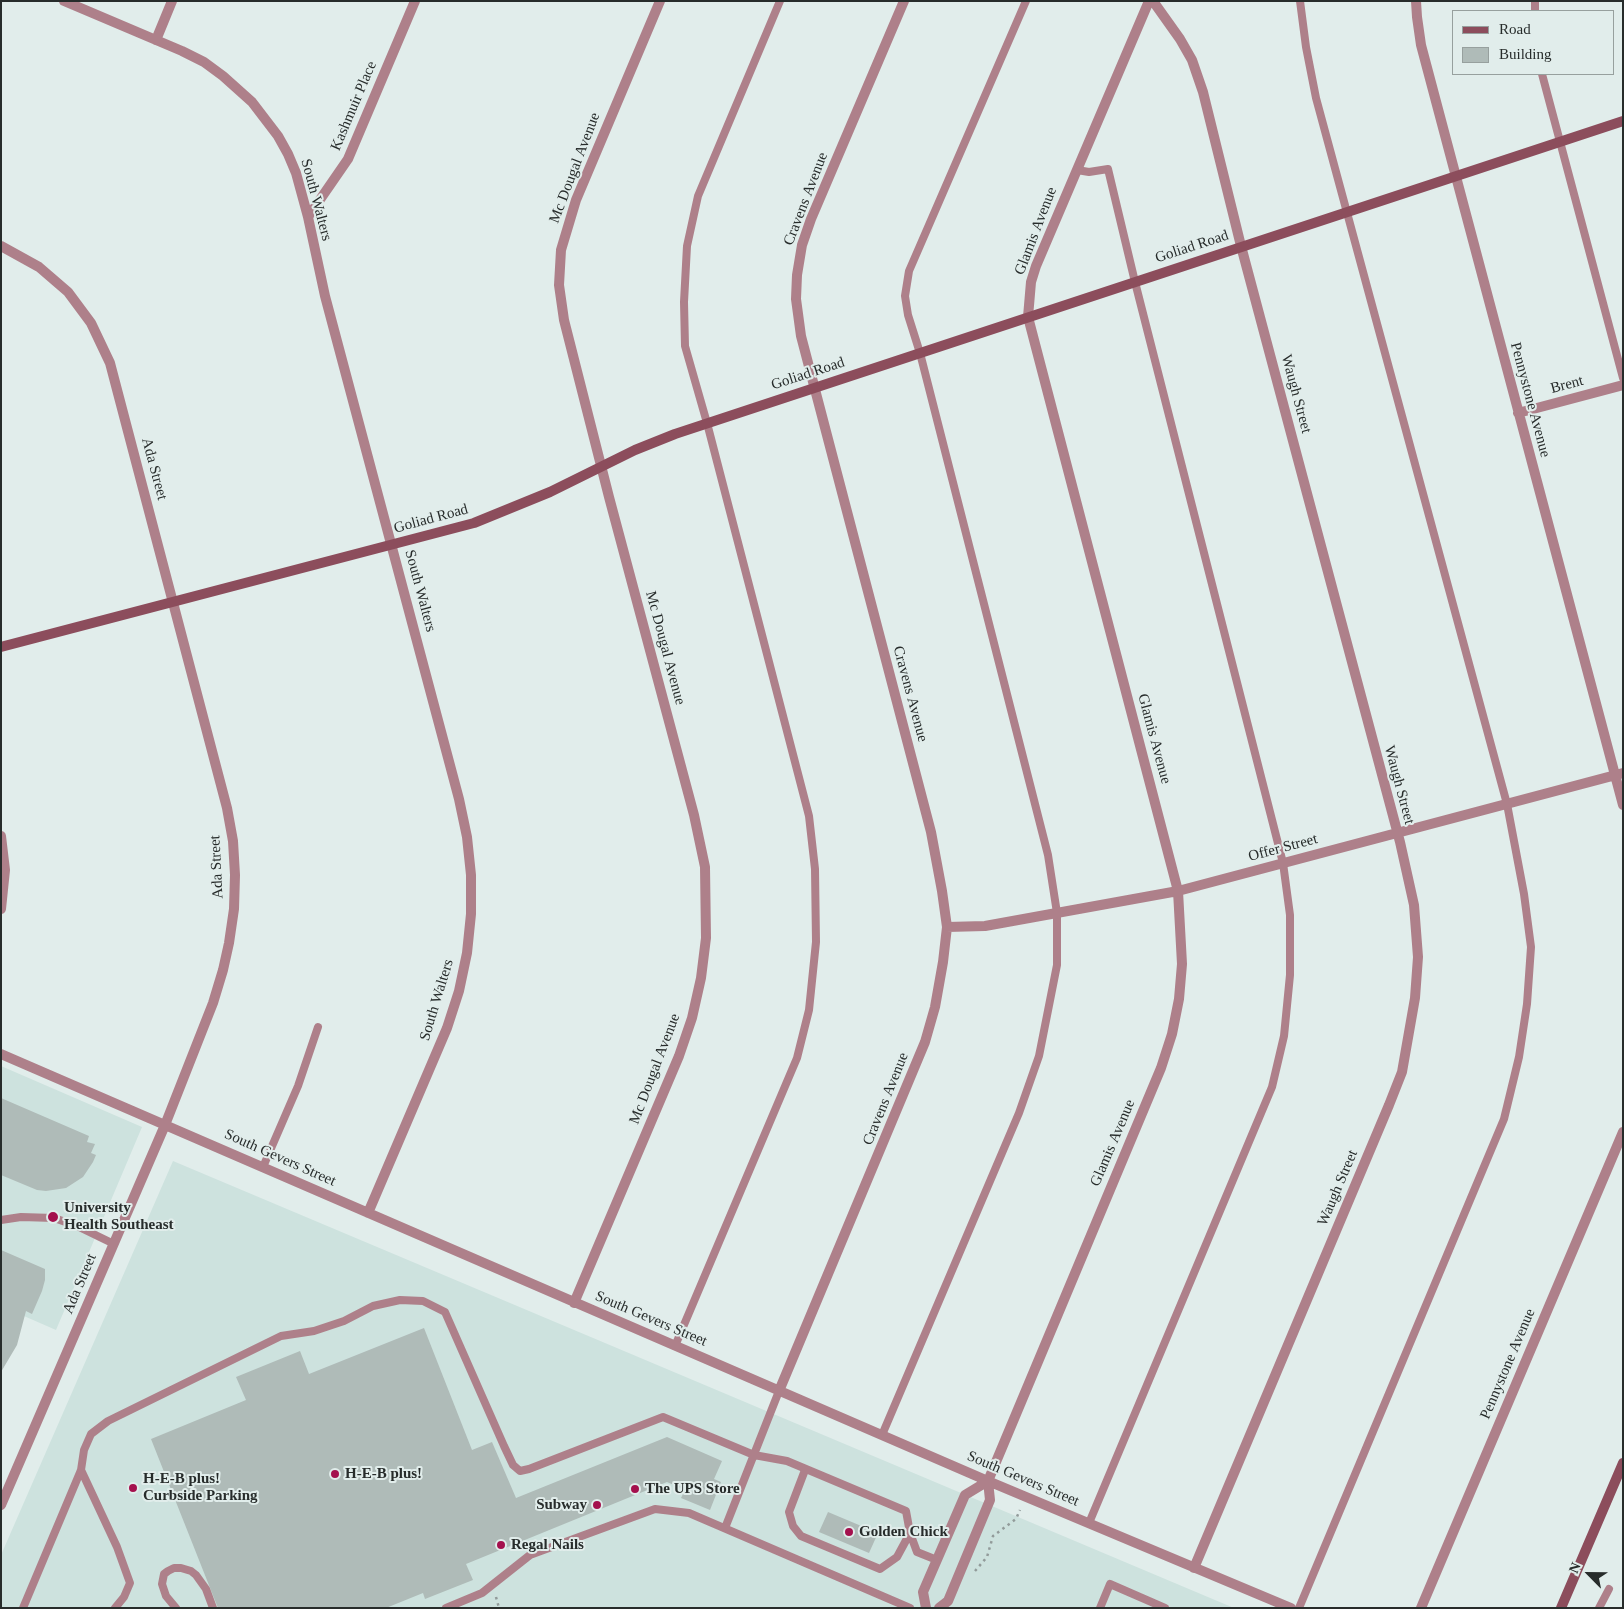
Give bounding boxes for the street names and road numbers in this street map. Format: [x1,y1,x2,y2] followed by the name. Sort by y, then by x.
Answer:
[327,59,381,153] street label: Kashmuir Place
[546,110,604,226] street label: Mc Dougal Avenue
[780,150,832,248] street label: Cravens Avenue
[296,157,336,243] street label: South Walters
[1011,185,1061,277] street label: Glamis Avenue
[1153,227,1231,267] street label: Goliad Road
[1506,340,1554,460] street label: Pennystone Avenue
[1277,353,1315,435] street label: Waugh Street
[769,354,847,394] street label: Goliad Road
[1549,372,1585,398] street label: Brent
[137,436,171,502] street label: Ada Street
[392,500,470,538] street label: Goliad Road
[400,548,440,634] street label: South Walters
[641,589,689,707] street label: Mc Dougal Avenue
[889,644,931,744] street label: Cravens Avenue
[1133,692,1175,786] street label: Glamis Avenue
[1380,744,1418,826] street label: Waugh Street
[1246,830,1320,866] street label: Offer Street
[206,835,228,899] street label: Ada Street
[416,957,458,1043] street label: South Walters
[626,1011,684,1127] street label: Mc Dougal Avenue
[859,1050,913,1148] street label: Cravens Avenue
[1087,1097,1139,1189] street label: Glamis Avenue
[222,1125,338,1191] street label: South Gevers Street
[1314,1147,1362,1229] street label: Waugh Street
[59,1251,101,1317] street label: Ada Street
[592,1287,710,1351] street label: South Gevers Street
[1477,1306,1539,1422] street label: Pennystone Avenue
[964,1447,1082,1511] street label: South Gevers Street

